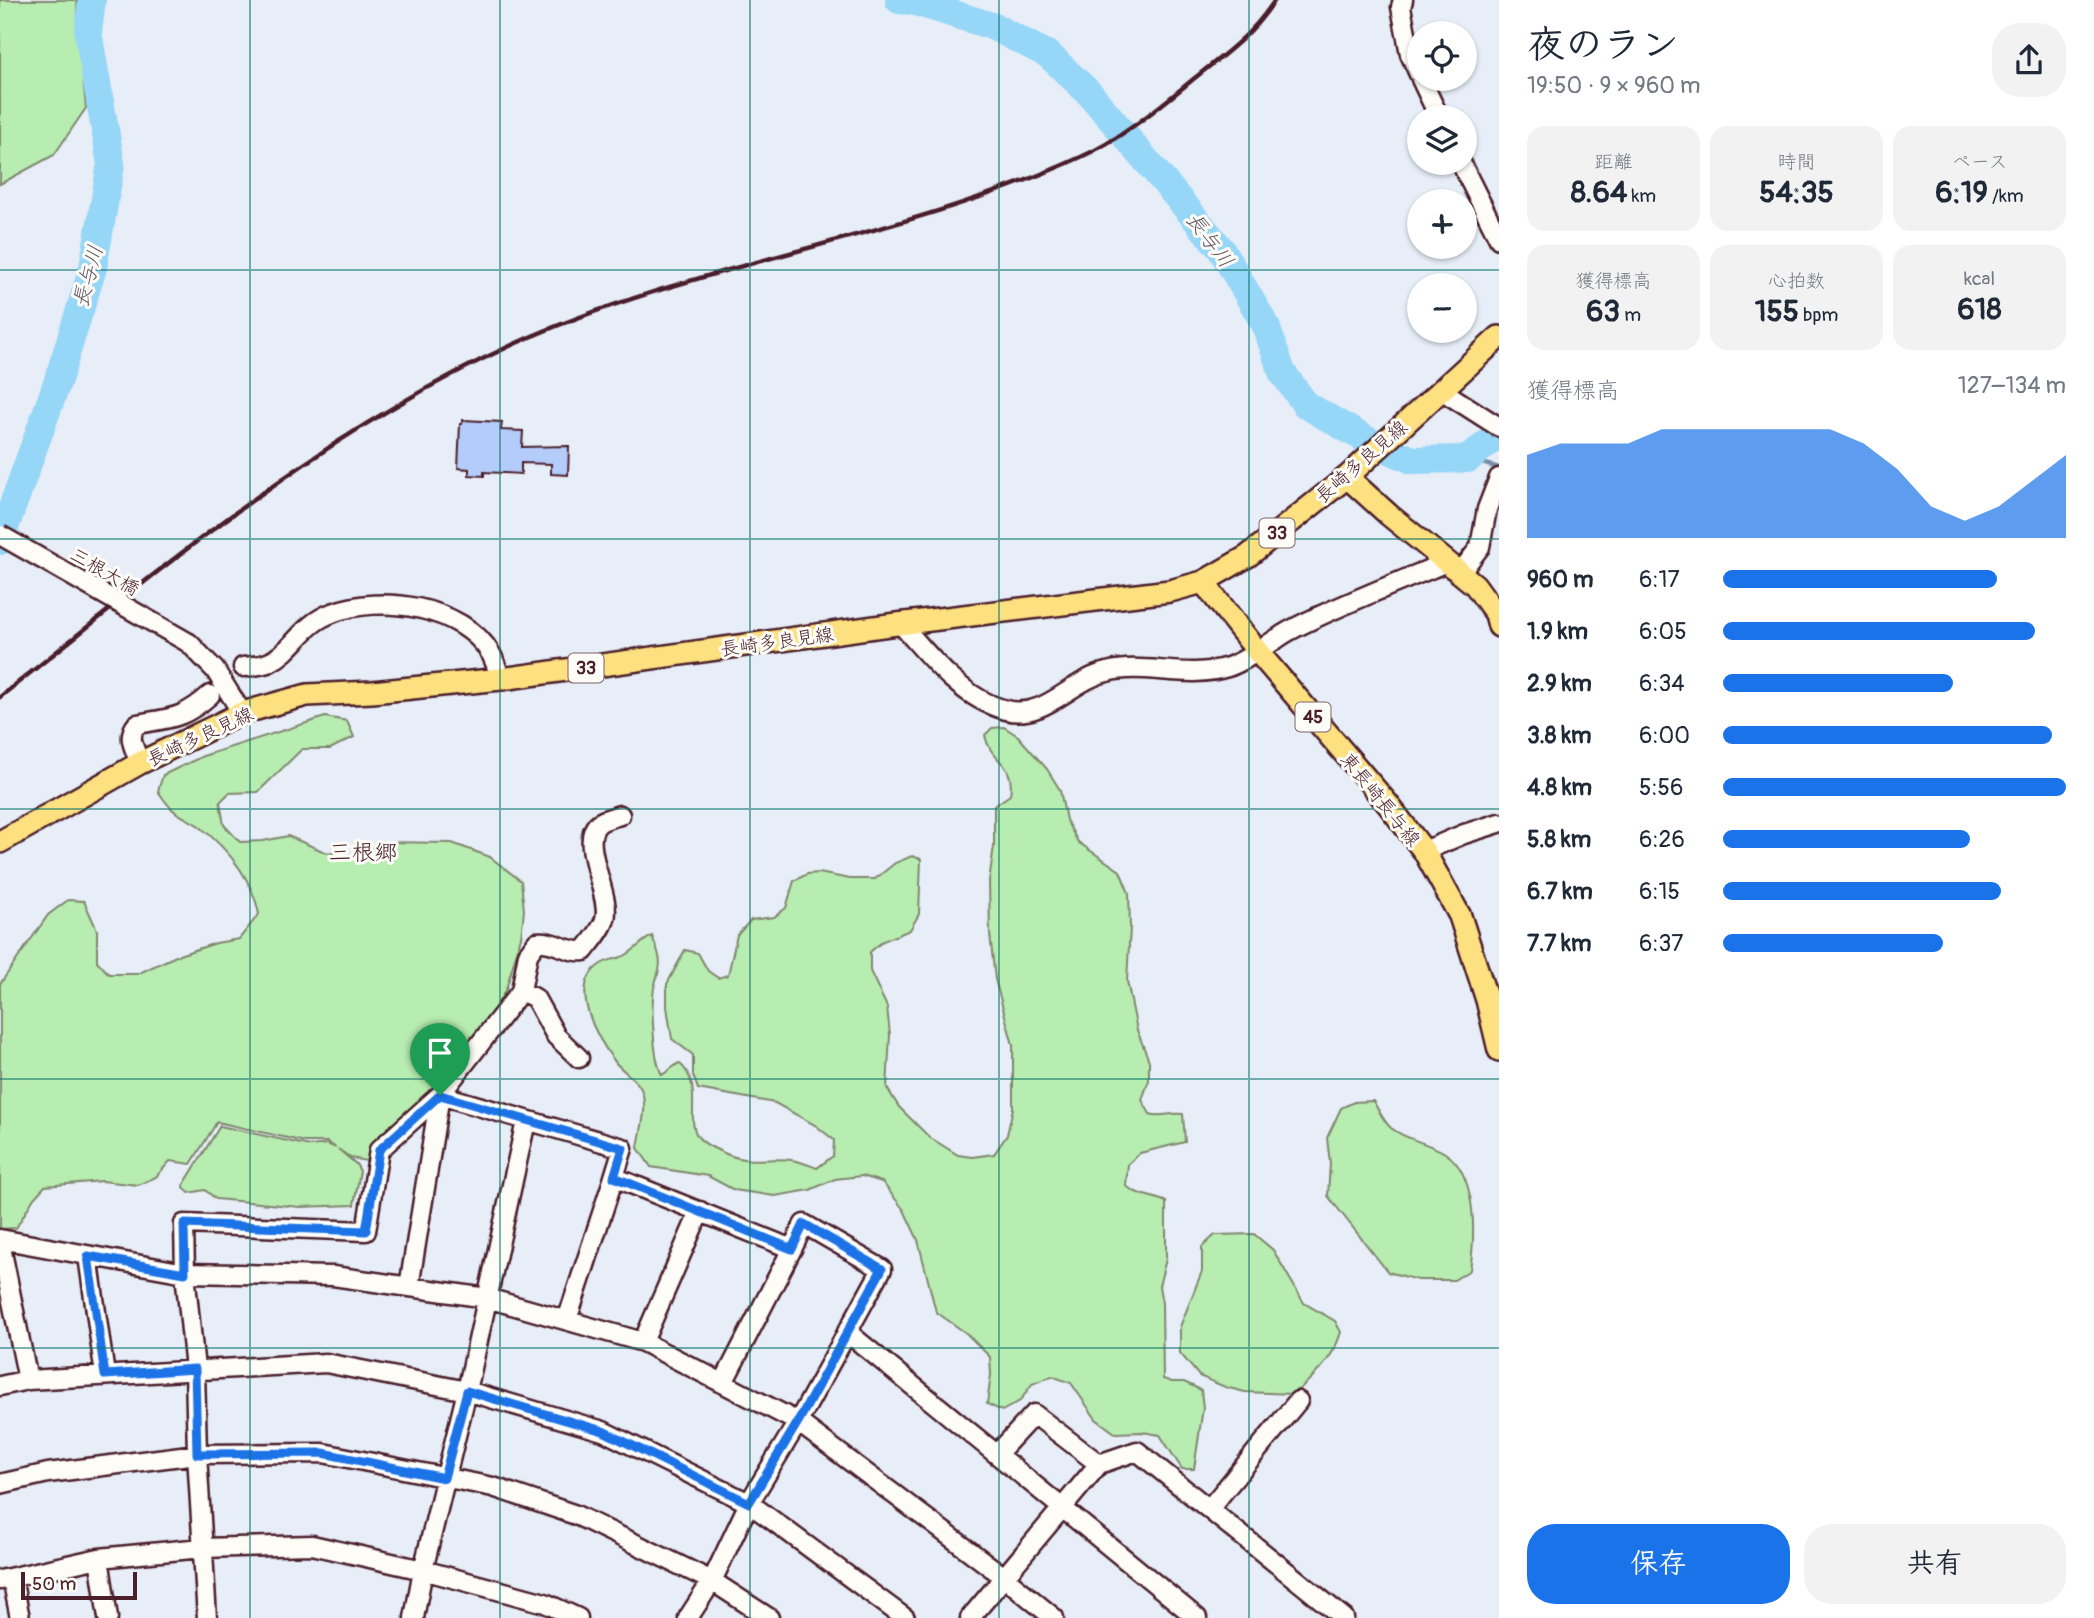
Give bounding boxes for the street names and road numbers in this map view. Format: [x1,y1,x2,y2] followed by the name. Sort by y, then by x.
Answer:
[1311,415,1413,508] street label: 長崎多良見線
[1260,518,1294,548] road number: 33
[66,542,143,601] street label: 三根大橋
[719,622,835,662] street label: 長崎多良見線
[568,654,604,682] road number: 33
[144,702,257,772] street label: 長崎多良見線
[1296,702,1330,732] road number: 45
[1335,748,1425,851] street label: 東長崎長与線

